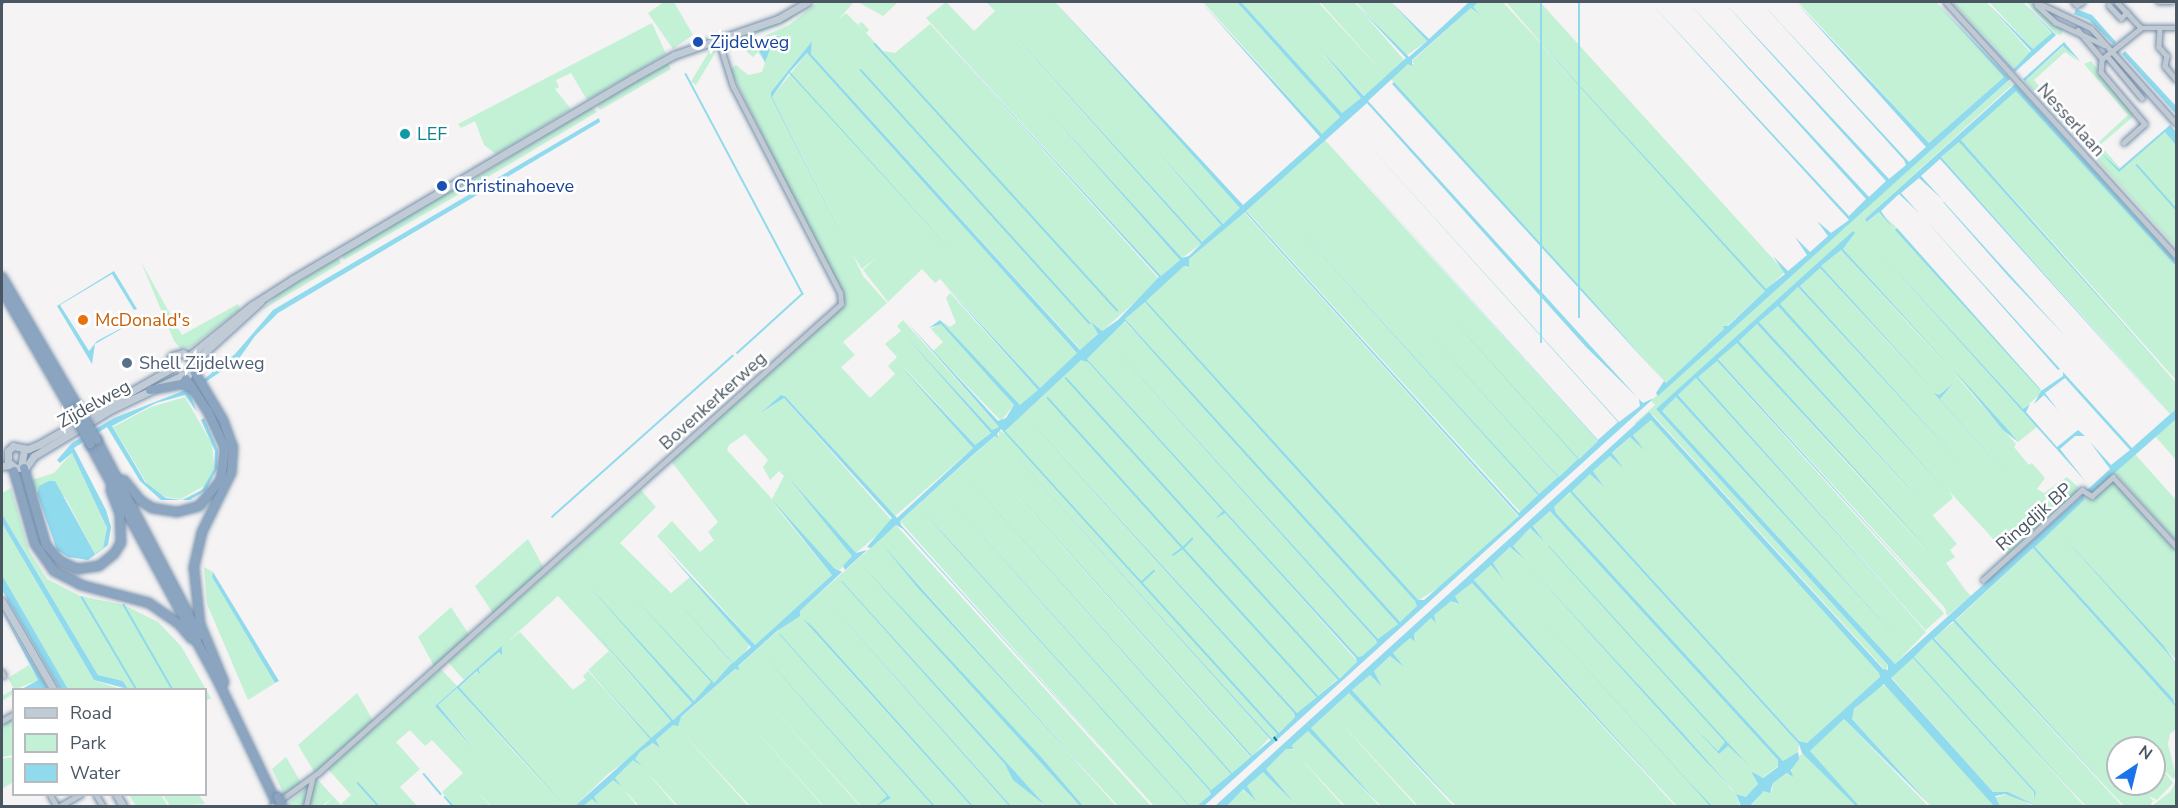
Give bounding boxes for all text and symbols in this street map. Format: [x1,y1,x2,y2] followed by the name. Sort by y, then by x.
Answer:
[710,31,789,53] place label: Zijdelweg
[691,35,705,49] marker: Zijdelweg
[2033,79,2109,161] street label: Nesserlaan
[417,123,447,145] place label: LEF
[398,127,412,141] marker: LEF
[454,175,574,197] place label: Christinahoeve
[435,179,449,193] marker: Christinahoeve
[95,309,190,331] place label: McDonald's
[76,313,90,327] marker: McDonald's
[655,347,771,455] street label: Bovenkerkerweg
[139,352,265,374] place label: Shell Zijdelweg
[120,356,134,370] marker: Shell Zijdelweg
[54,375,134,433] street label: Zijdelweg
[1992,478,2076,556] street label: Ringdijk BP
[12,688,207,796] legend
[70,701,112,725] text: Road
[70,731,106,755] text: Park
[2106,736,2166,796] north arrow
[2134,740,2156,765] text: N
[70,761,121,785] text: Water

